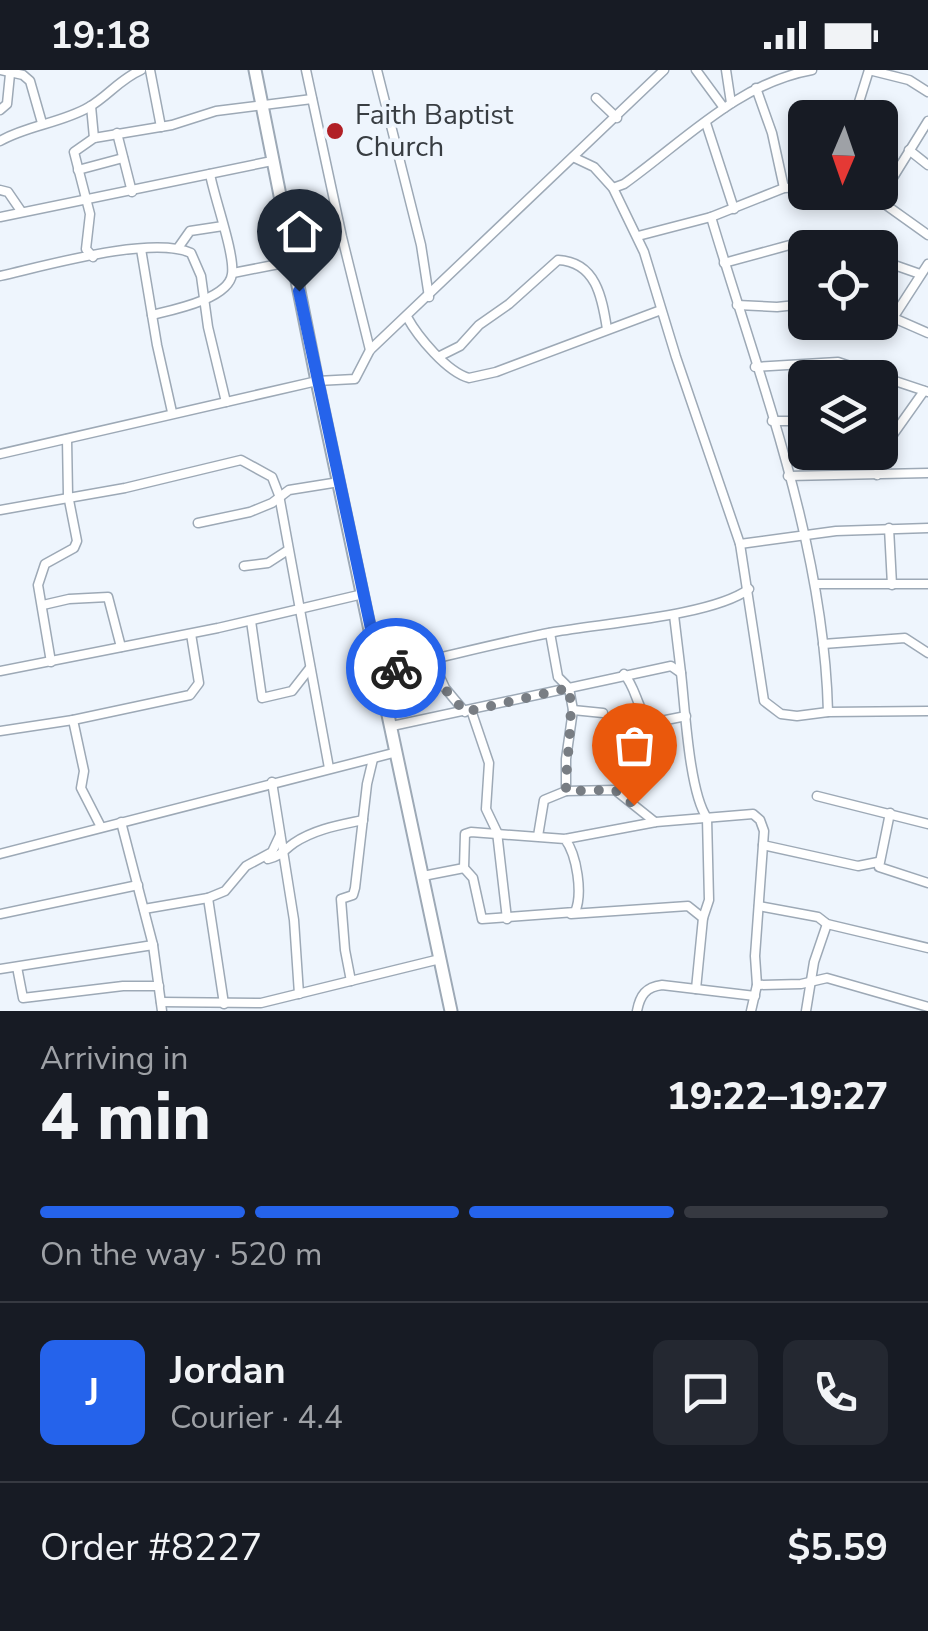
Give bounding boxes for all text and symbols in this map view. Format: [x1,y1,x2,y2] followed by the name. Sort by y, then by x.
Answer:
[50,10,151,61] text: 19:18
[355,96,514,166] place label: Faith Baptist Church
[788,100,898,210] north arrow
[788,100,898,470] map controls
[324,120,346,142] marker: Faith Baptist Church
[257,189,342,292] pin
[272,204,327,259] icon: home
[788,230,898,340] button: locate
[788,360,898,470] button: layers
[346,618,446,718] courier
[369,641,424,696] icon: bike
[592,703,677,806] pin
[607,718,662,773] icon: bag
[40,1037,188,1080] text: Arriving in
[667,1071,888,1122] text: 19:22–19:27
[40,1073,211,1162] text: 4 min
[40,1233,322,1276] text: On the way · 520 m
[653,1340,758,1445] button: chat
[783,1340,888,1445] button: phone
[170,1345,286,1396] text: Jordan
[86,1367,99,1418] text: J
[170,1396,343,1439] text: Courier · 4.4
[40,1522,262,1573] text: Order #8227
[787,1522,888,1573] text: $5.59

